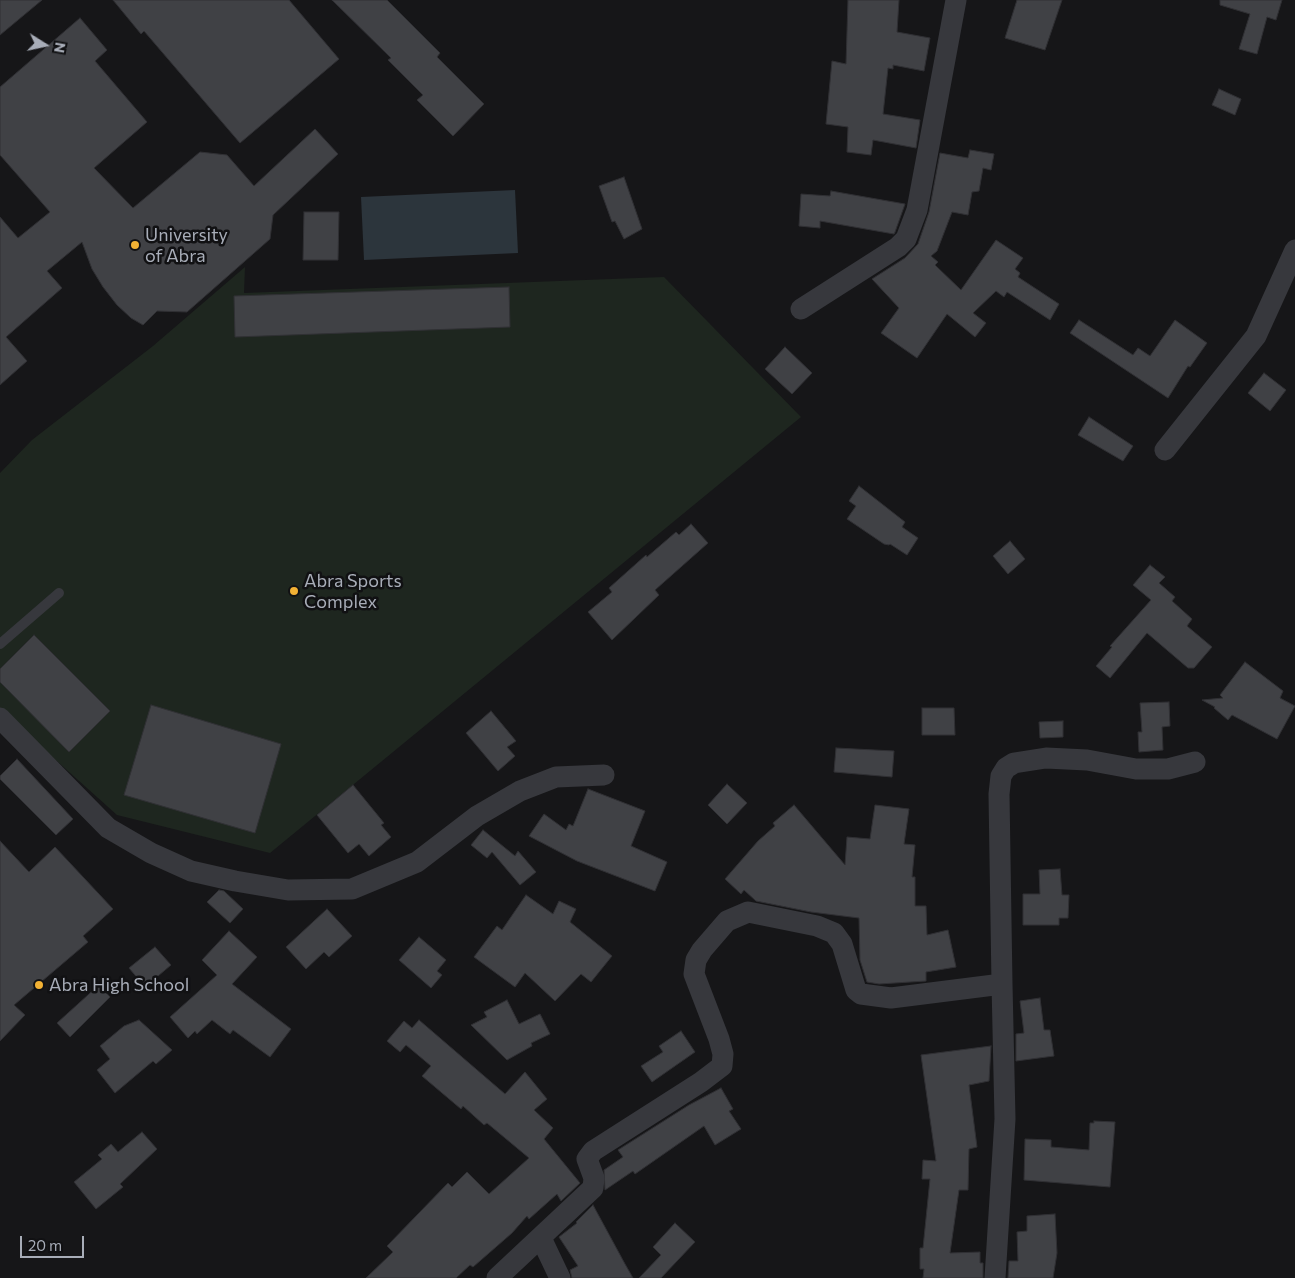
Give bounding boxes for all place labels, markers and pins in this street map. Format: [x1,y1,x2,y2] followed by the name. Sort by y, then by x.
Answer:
[145,224,228,266] place label: University of Abra
[129,239,141,251] marker: University of Abra
[304,570,402,612] place label: Abra Sports Complex
[288,585,300,597] marker: Abra Sports Complex
[49,974,189,996] place label: Abra High School
[33,979,45,991] marker: Abra High School

